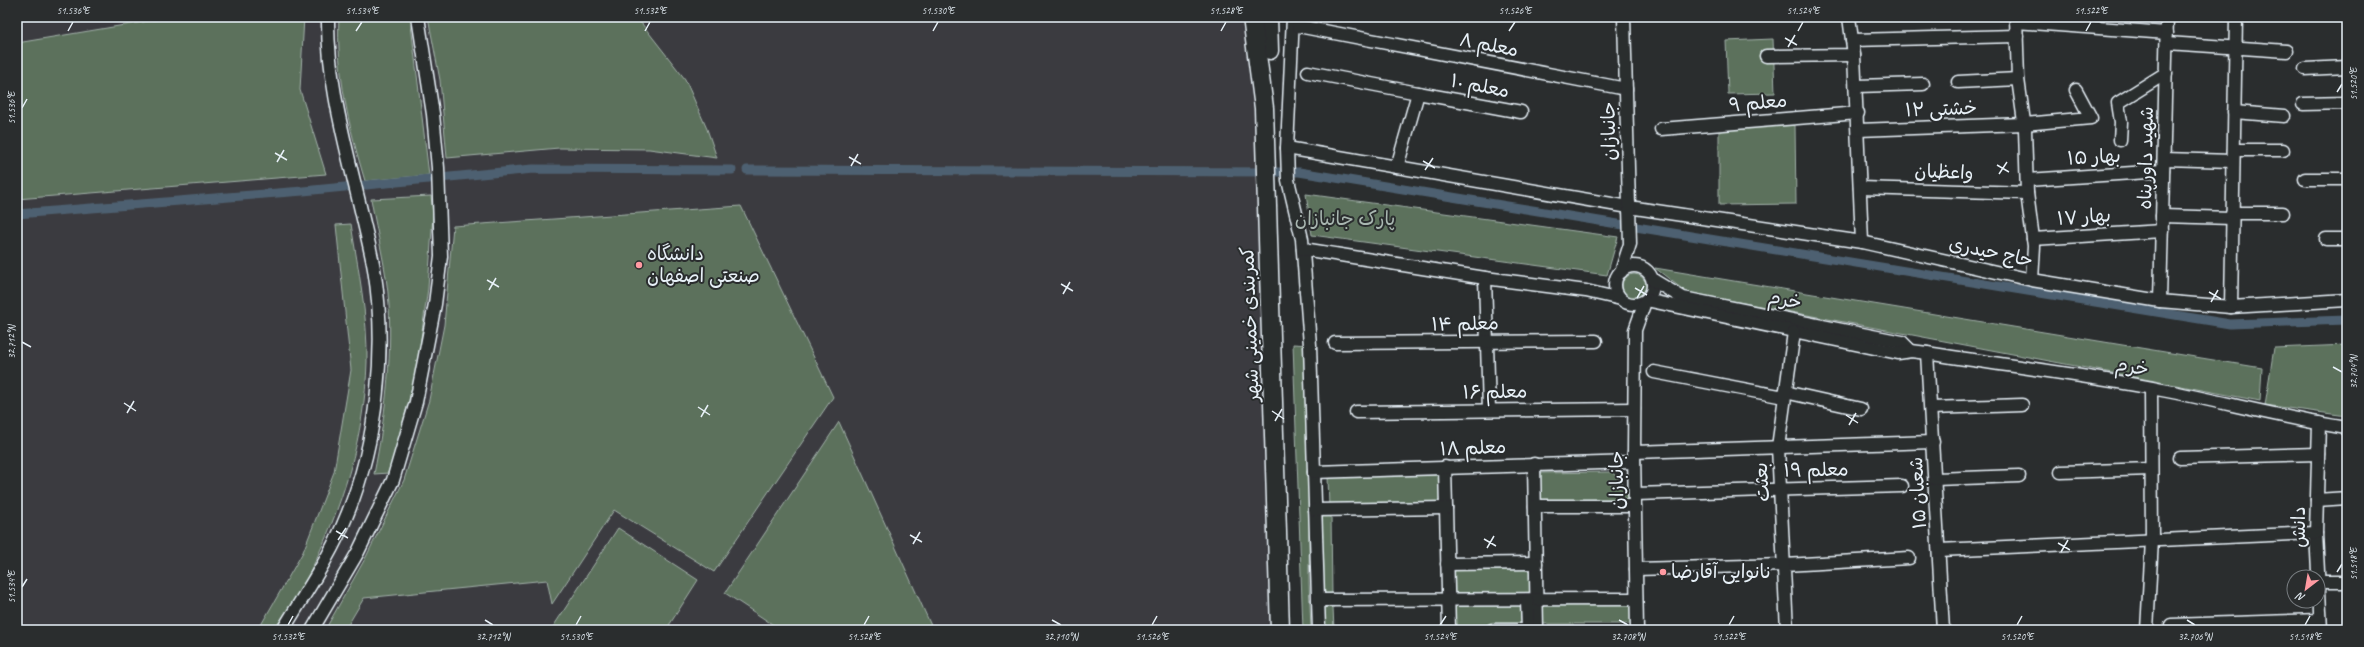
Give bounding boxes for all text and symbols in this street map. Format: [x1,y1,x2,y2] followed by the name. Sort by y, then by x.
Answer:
[57,4,91,17] text: 51.536°E
[346,4,380,17] text: 51.534°E
[634,4,668,17] text: 51.532°E
[922,4,956,17] text: 51.530°E
[1210,4,1244,17] text: 51.528°E
[1499,4,1533,17] text: 51.526°E
[1787,4,1821,17] text: 51.524°E
[2075,4,2109,17] text: 51.522°E
[1457,28,1521,64] street label: معلم ۸
[2347,66,2360,100] text: 51.520°E
[1448,69,1511,105] street label: معلم ۱۰
[1728,89,1788,119] street label: معلم ۹
[5,90,18,124] text: 51.536°E
[1905,96,1977,122] street label: خشتی ۱۲
[1596,101,1622,161] street label: جانبازان
[2133,106,2159,210] street label: شهید داورپناه
[2067,144,2121,170] street label: بهار ۱۵
[1914,159,1974,185] street label: واعظیان
[2056,203,2112,231] street label: بهار ۱۷
[1295,207,1395,231] park label: پارک جانبازان
[1947,231,2035,273] street label: حاج حیدری
[647,242,760,288] place label: دانشگاه صنعتی اصفهان
[1235,246,1265,404] street label: کمربندی خمینی شهر
[634,260,644,270] marker: دانشگاه صنعتی اصفهان
[1766,285,1804,317] street label: خرم
[1431,311,1499,339] street label: معلم ۱۴
[5,323,18,359] text: 32.712°N
[2113,353,2151,383] street label: خرم
[2347,353,2360,389] text: 32.704°N
[1462,379,1528,407] street label: معلم ۱۶
[1439,435,1507,463] street label: معلم ۱۸
[1604,450,1630,510] street label: جانبازان
[1904,456,1932,530] street label: ۱۵ شعبان
[1783,457,1849,485] street label: معلم ۱۹
[1749,462,1775,502] street label: بعثت
[2287,506,2311,548] street label: دانش
[2347,546,2360,580] text: 51.518°E
[1671,560,1771,584] place label: نانوایی آقارضا
[1658,567,1668,577] marker: نانوایی آقارضا
[5,569,18,603] text: 51.534°E
[2286,569,2326,609] north arrow
[2292,589,2307,605] text: N
[272,630,306,643] text: 51.532°E
[476,630,512,643] text: 32.712°N
[560,630,594,643] text: 51.530°E
[848,630,882,643] text: 51.528°E
[1044,630,1080,643] text: 32.710°N
[1136,630,1170,643] text: 51.526°E
[1424,630,1458,643] text: 51.524°E
[1611,630,1647,643] text: 32.708°N
[1713,630,1747,643] text: 51.522°E
[2001,630,2035,643] text: 51.520°E
[2178,630,2214,643] text: 32.706°N
[2289,630,2323,643] text: 51.518°E

